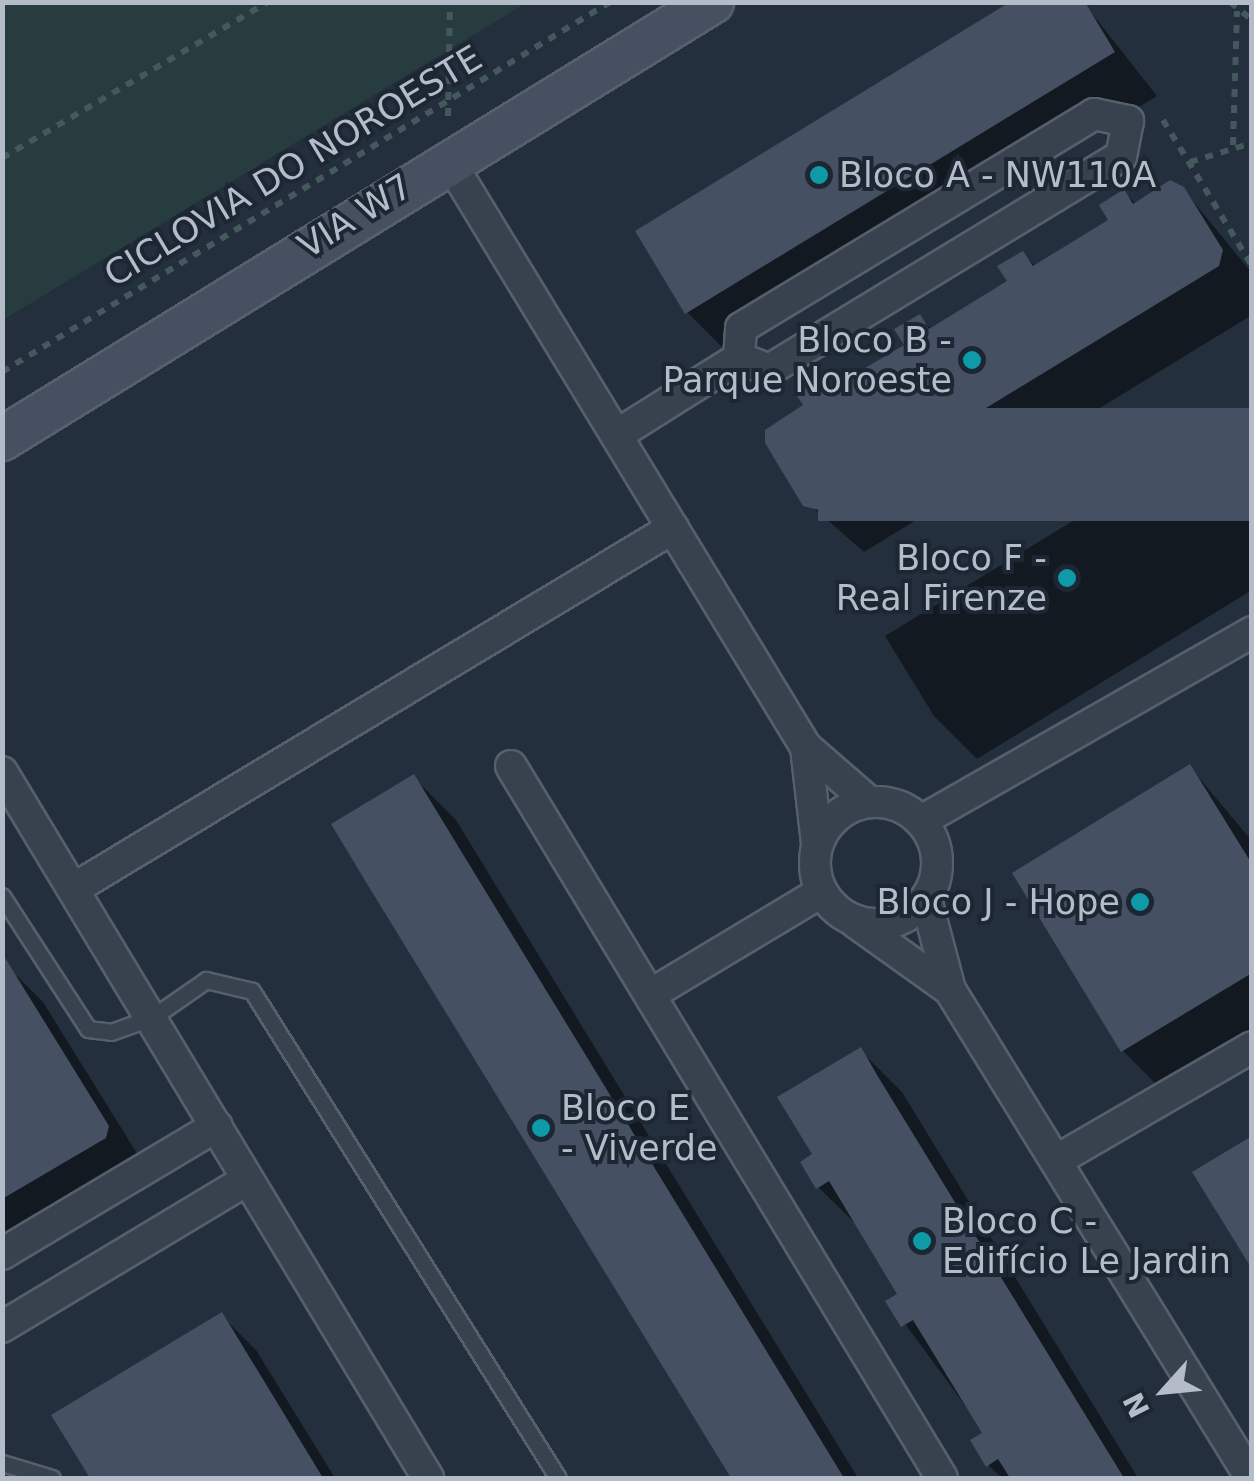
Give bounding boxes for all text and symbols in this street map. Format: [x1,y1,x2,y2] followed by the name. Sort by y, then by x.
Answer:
[97,37,489,295] street label: CICLOVIA DO NOROESTE
[839,154,1156,196] place label: Bloco A - NW110A
[808,164,830,186] marker: Bloco A - NW110A
[290,165,420,267] street label: VIA W7
[663,319,952,401] place label: Bloco B - Parque Noroeste
[961,349,983,371] marker: Bloco B - Parque Noroeste
[836,537,1047,619] place label: Bloco F - Real Firenze
[1056,567,1078,589] marker: Bloco F - Real Firenze
[876,881,1120,923] place label: Bloco J - Hope
[1129,891,1151,913] marker: Bloco J - Hope
[561,1087,717,1169] place label: Bloco E - Viverde
[530,1117,552,1139] marker: Bloco E - Viverde
[942,1200,1231,1282] place label: Bloco C - Edifício Le Jardin
[911,1230,933,1252] marker: Bloco C - Edifício Le Jardin
[1114,1341,1214,1441] north arrow
[1117,1387,1157,1423] text: N

